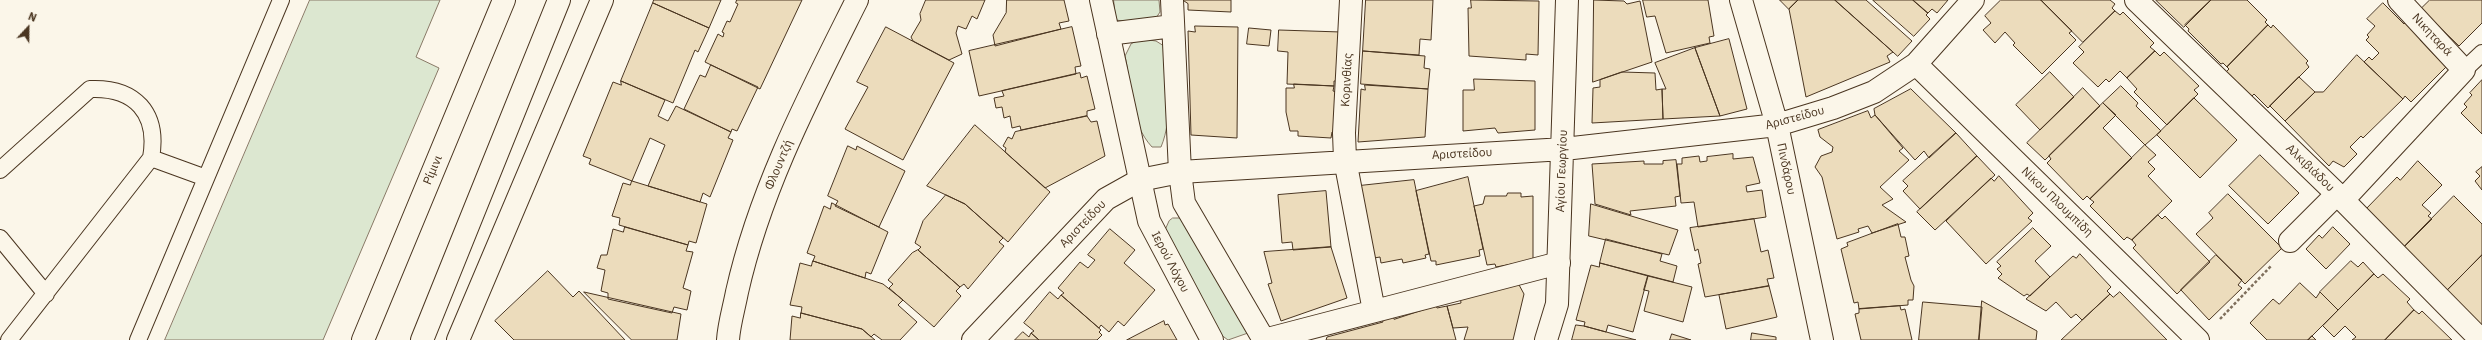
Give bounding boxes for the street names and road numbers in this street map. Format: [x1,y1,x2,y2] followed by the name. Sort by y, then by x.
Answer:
[2409,11,2455,59] street label: Νικηταρά
[1338,53,1356,107] street label: Κορινθίας
[1764,103,1826,133] street label: Αριστείδου
[1553,129,1571,213] street label: Αγίου Γεωργίου
[762,138,796,192] street label: Φλουντζή
[2283,141,2337,195] street label: Αλκιβιάδου
[1774,142,1798,196] street label: Πινδάρου
[1431,145,1493,163] street label: Αριστείδου
[420,153,446,187] street label: Ρίμινι
[2018,164,2096,240] street label: Νίκου Πλουμπίδη
[1057,197,1109,251] street label: Αριστείδου
[1148,229,1192,295] street label: Ιερού Λόχου

